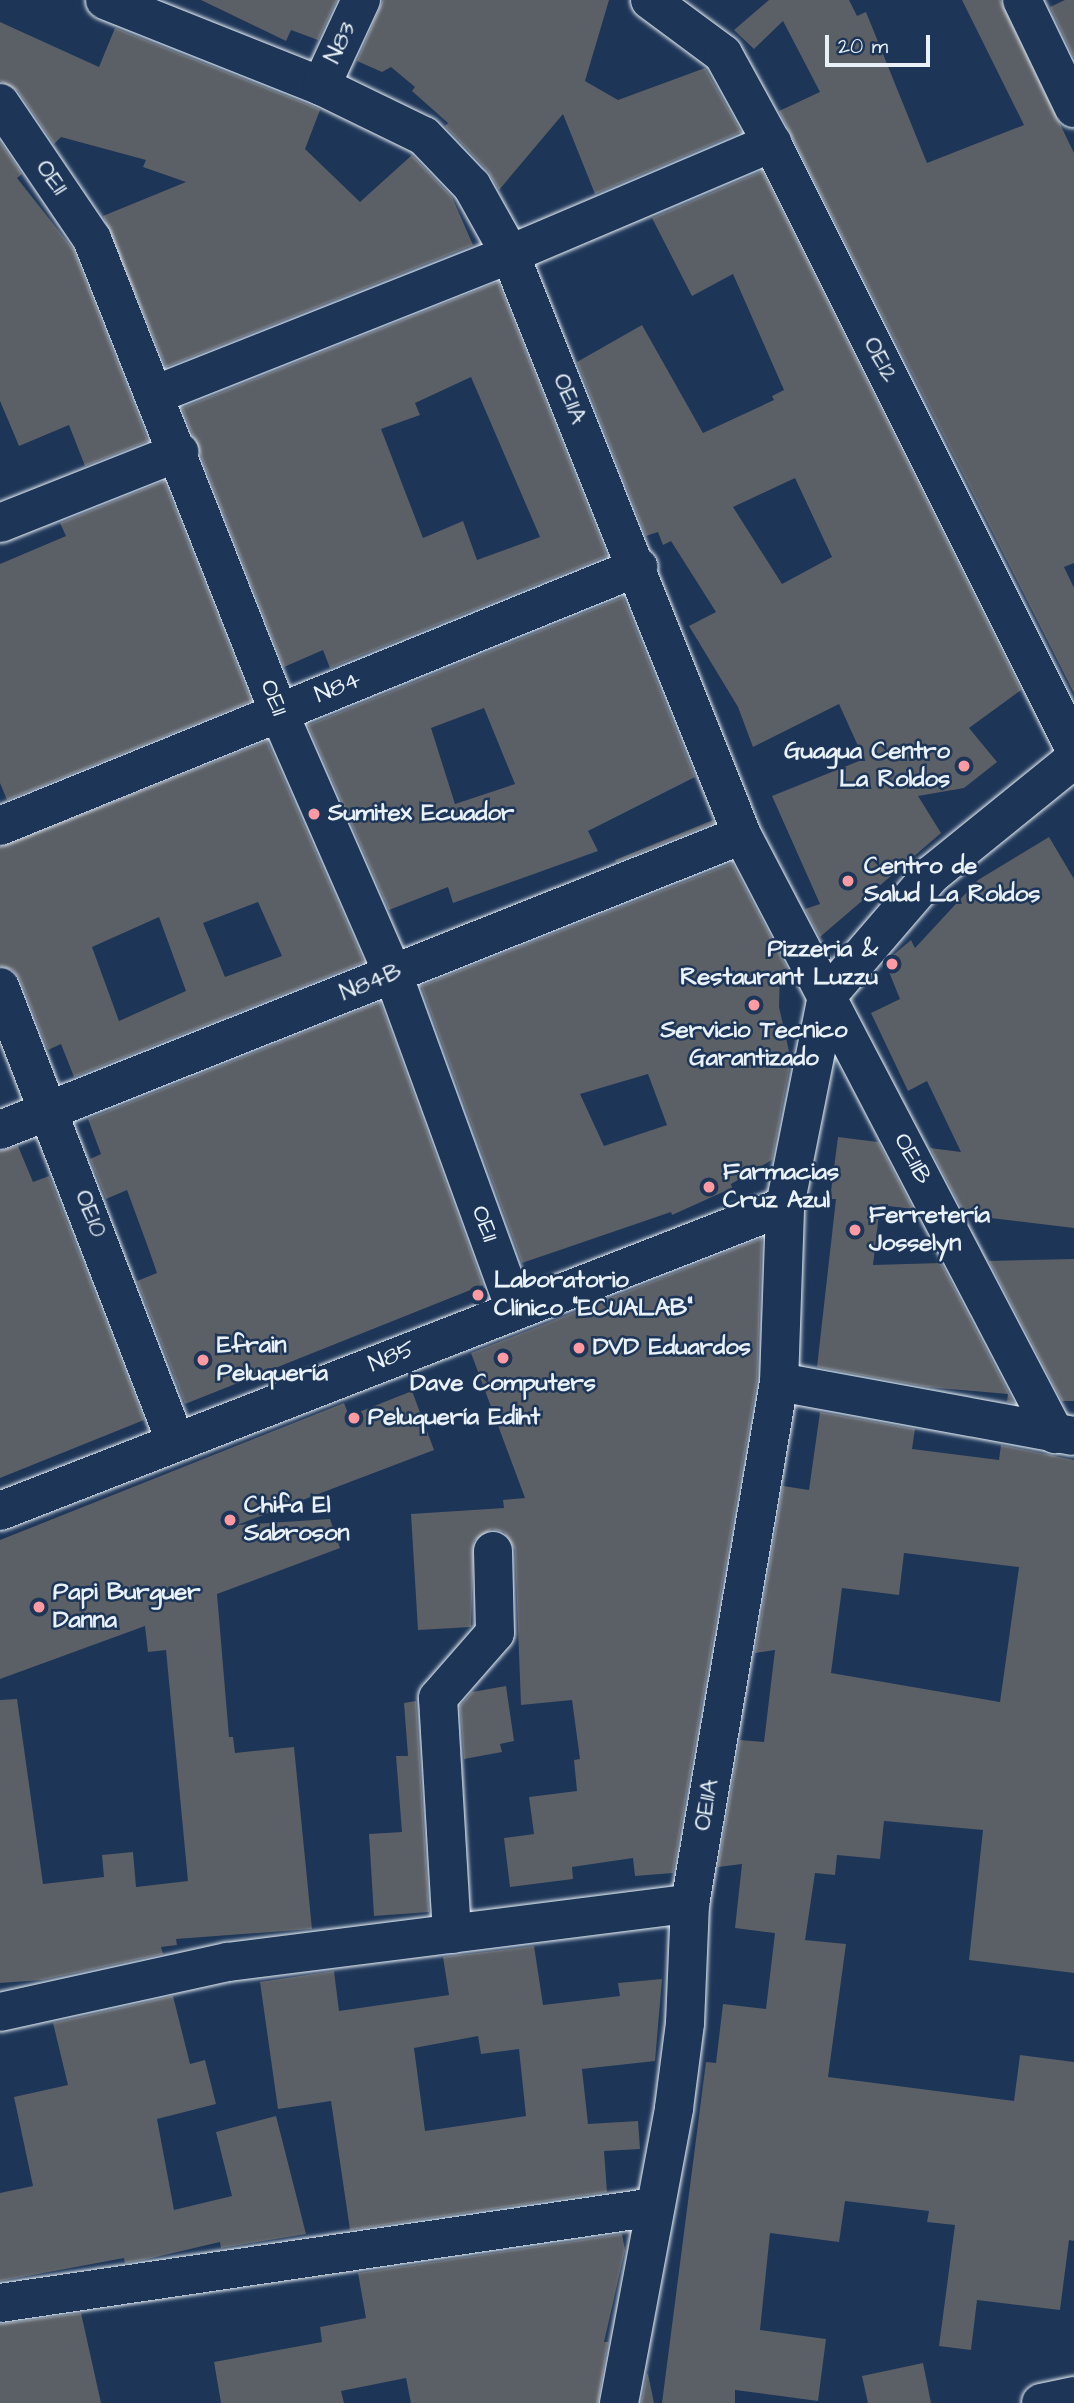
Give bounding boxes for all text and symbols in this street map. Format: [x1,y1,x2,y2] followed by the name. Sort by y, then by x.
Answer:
[319,18,363,68] street label: N83
[829,21,934,65] scale bar
[838,32,888,61] text: 20 m
[29,155,73,201] street label: OE11
[856,332,904,388] street label: OE12
[546,370,592,428] street label: OE11A
[311,666,365,710] street label: N84
[253,676,293,720] street label: OE11
[784,738,950,794] place label: Guagua Centro La Roldos
[956,758,972,774] marker: Guagua Centro La Roldos
[328,800,514,828] place label: Sumitex Ecuador
[306,806,322,822] marker: Sumitex Ecuador
[864,853,1040,909] place label: Centro de Salud La Roldos
[838,871,858,891] marker: Centro de Salud La Roldos
[680,936,878,992] place label: Pizzeria & Restaurant Luzzu
[884,956,900,972] marker: Pizzeria & Restaurant Luzzu
[336,958,406,1008] street label: N84B
[746,997,762,1013] marker: Servicio Tecnico Garantizado
[660,1017,848,1073] place label: Servicio Tecnico Garantizado
[887,1129,937,1189] street label: OE11B
[723,1159,839,1215] place label: Farmacias Cruz Azul
[701,1179,717,1195] marker: Farmacias Cruz Azul
[68,1186,112,1242] street label: OE10
[464,1202,504,1246] street label: OE11
[869,1202,990,1258] place label: Ferretería Josselyn
[847,1222,863,1238] marker: Ferretería Josselyn
[494,1267,693,1323] place label: Laboratorio Clínico "ECUALAB"
[468,1285,488,1305] marker: Laboratorio Clínico "ECUALAB"
[217,1332,328,1388] place label: Efrain Peluquería
[593,1334,751,1362] place label: DVD Eduardos
[365,1335,419,1379] street label: N85
[571,1340,587,1356] marker: DVD Eduardos
[495,1350,511,1366] marker: Dave Computers
[195,1352,211,1368] marker: Efrain Peluquería
[410,1370,596,1398] place label: Dave Computers
[368,1404,540,1432] place label: Peluquería Ediht
[346,1410,362,1426] marker: Peluquería Ediht
[244,1492,349,1548] place label: Chifa El Sabroson
[222,1512,238,1528] marker: Chifa El Sabroson
[53,1579,200,1635] place label: Papi Burguer Danna
[31,1599,47,1615] marker: Papi Burguer Danna
[688,1777,726,1833] street label: OE11A

